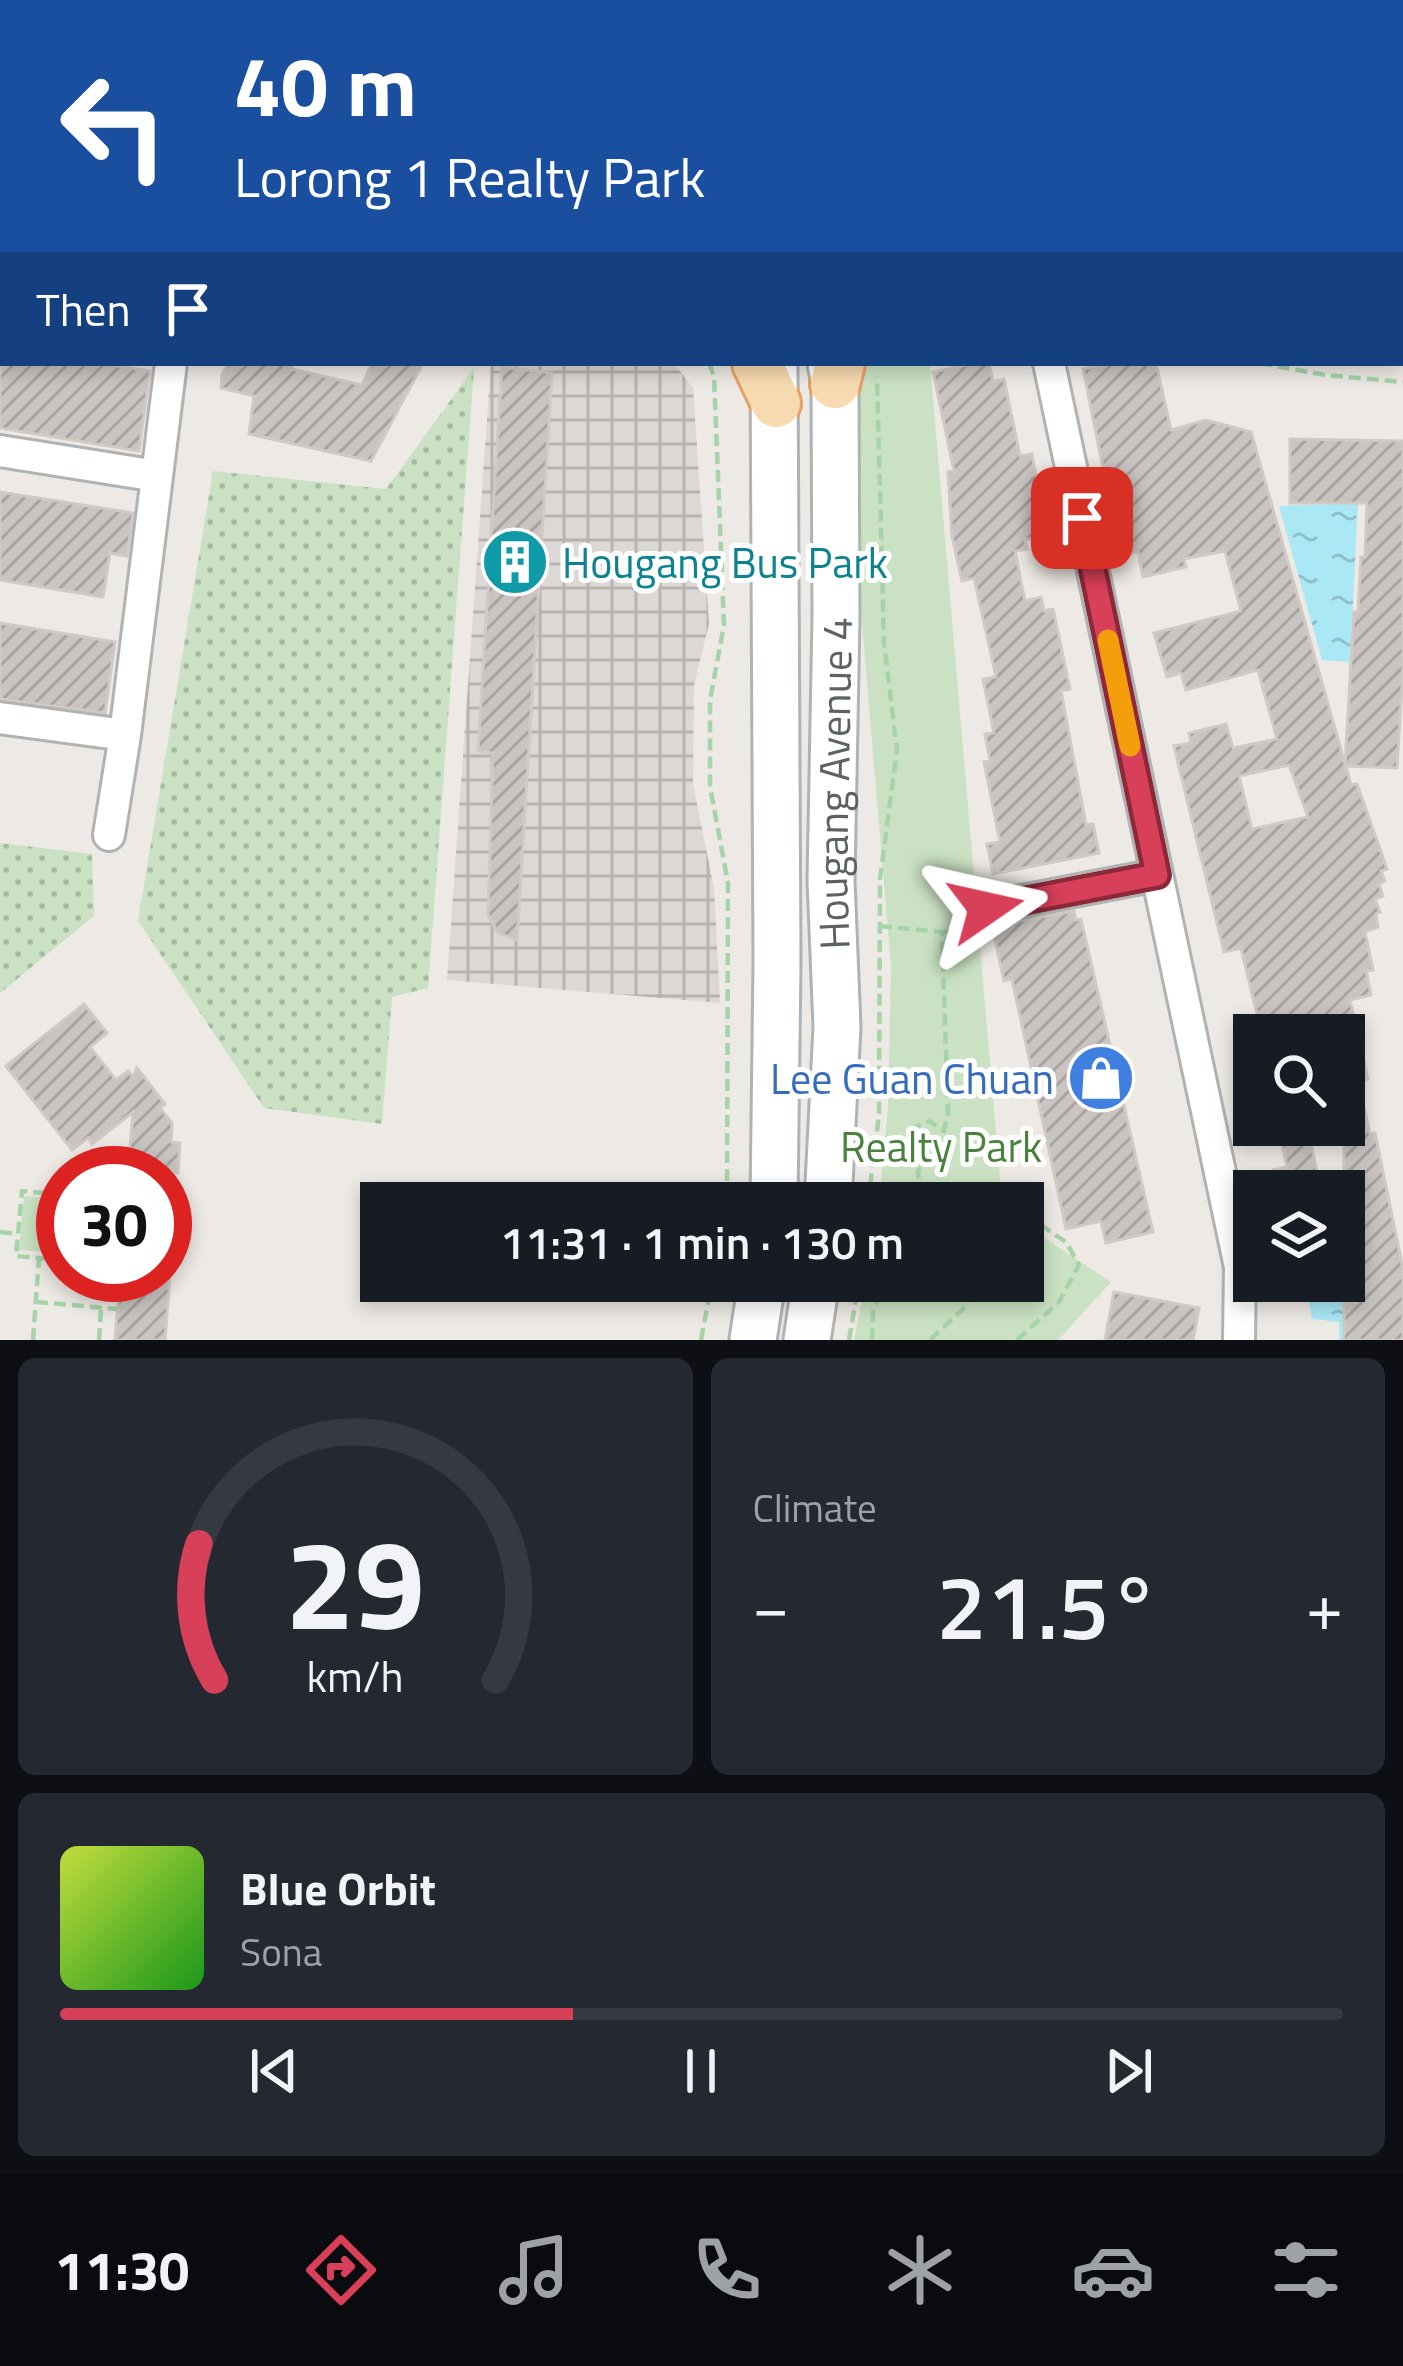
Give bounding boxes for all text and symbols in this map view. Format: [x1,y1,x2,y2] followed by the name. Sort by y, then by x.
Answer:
[234,21,417,149] text: 40 m
[36,48,192,204] icon: left
[234,136,705,218] text: Lorong 1 Realty Park
[36,275,131,343] text: Then
[155,276,221,342] icon: arrive
[1031,467,1133,569] pin
[1049,485,1115,551] icon: arrive
[480,527,550,597] building icon: Hougang Bus Park
[562,530,888,594] place label: Hougang Bus Park
[799,616,868,951] street label: Hougang Avenue 4
[923,845,1049,971] position arrow
[1233,1014,1365,1302] map controls
[1233,1014,1365,1146] button: search
[1066,1043,1136,1113] shop icon: Lee Guan Chuan
[770,1046,1054,1110] place label: Lee Guan Chuan
[840,1114,1042,1178] park label: Realty Park
[36,1146,192,1302] speed limit sign: 30
[1233,1170,1365,1302] button: layers
[500,1208,904,1276] text: 11:31 · 1 min · 130 m
[753,1478,877,1537] text: Climate
[285,1488,425,1677] text: 29
[936,1537,1159,1674] text: 21.5°
[753,1555,789,1656] text: −
[1306,1555,1343,1656] text: +
[307,1642,404,1708] text: km/h
[240,1854,436,1922] text: Blue Orbit
[240,1922,322,1981] text: Sona
[241,2038,307,2104] icon: previous
[668,2038,734,2104] icon: pause
[1096,2038,1162,2104] icon: next
[299,2228,383,2312] icon: directions
[492,2228,576,2312] icon: music
[685,2228,769,2312] icon: phone
[878,2228,962,2312] icon: climate
[1071,2228,1155,2312] icon: car
[1264,2228,1348,2312] icon: filters
[55,2229,189,2311] text: 11:30

